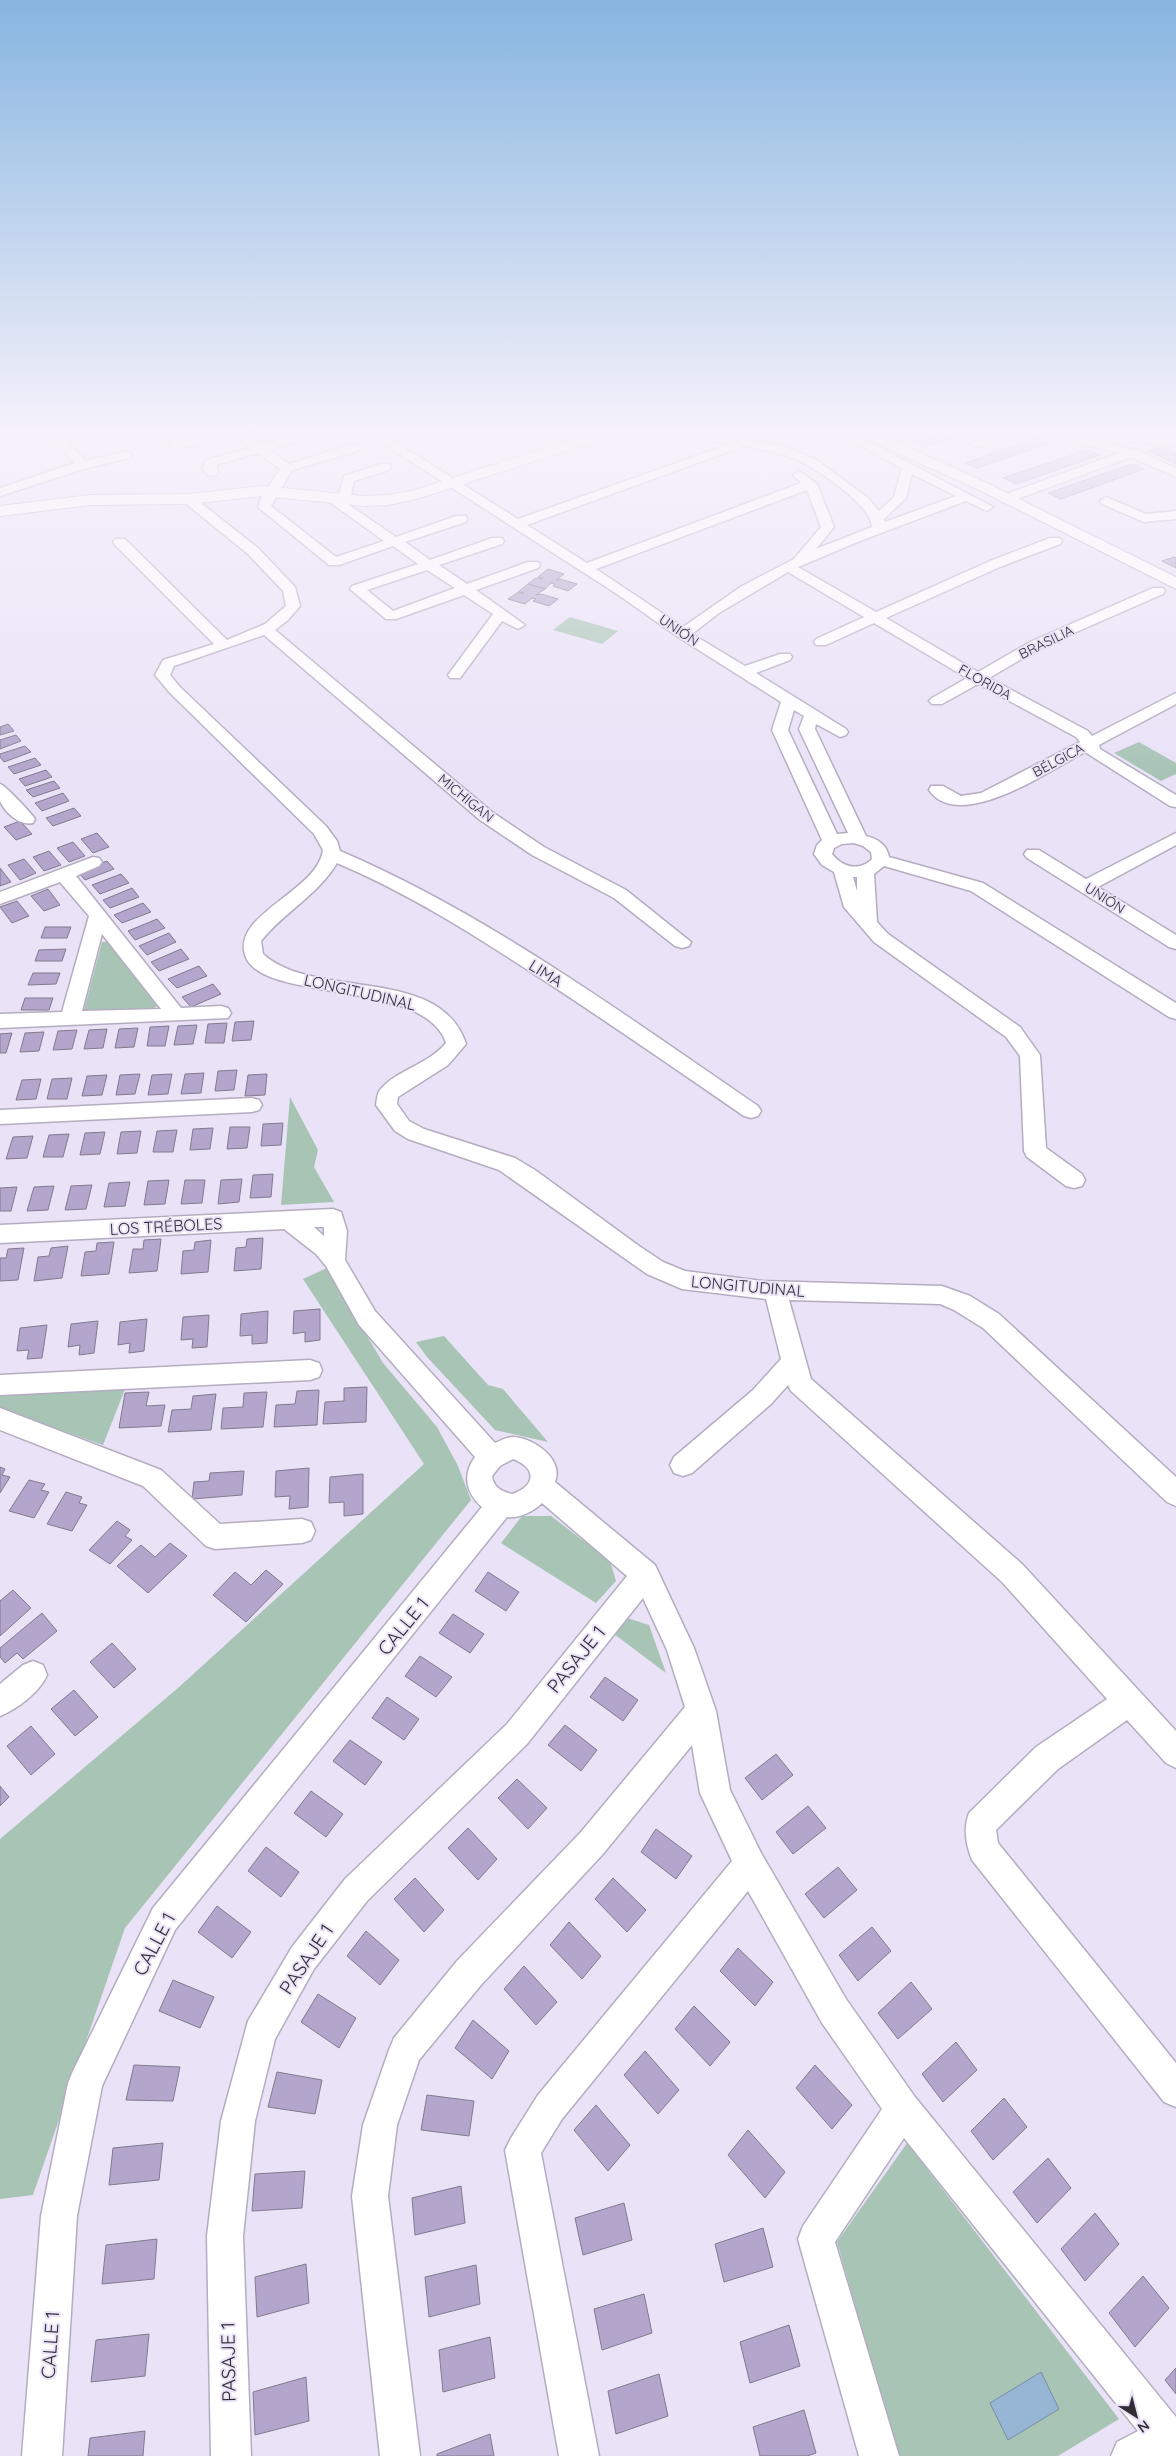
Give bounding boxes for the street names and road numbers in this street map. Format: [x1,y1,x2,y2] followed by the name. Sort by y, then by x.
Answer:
[655,610,703,650] street label: UNIÓN
[1016,621,1076,663] street label: BRASILIA
[955,660,1015,704] street label: FLORIDA
[1029,739,1087,781] street label: BÉLGICA
[434,770,498,826] street label: MICHIGAN
[1081,879,1129,917] street label: UNIÓN
[525,955,567,991] street label: LIMA
[302,969,418,1015] street label: LONGITUDINAL
[109,1213,223,1239] street label: LOS TRÉBOLES
[690,1271,806,1301] street label: LONGITUDINAL
[372,1592,434,1660] street label: CALLE 1
[542,1620,610,1698] street label: PASAJE 1
[127,1908,181,1980] street label: CALLE 1
[274,1919,338,1999] street label: PASAJE 1
[36,2310,64,2380] street label: CALLE 1
[215,2322,241,2402] street label: PASAJE 1

